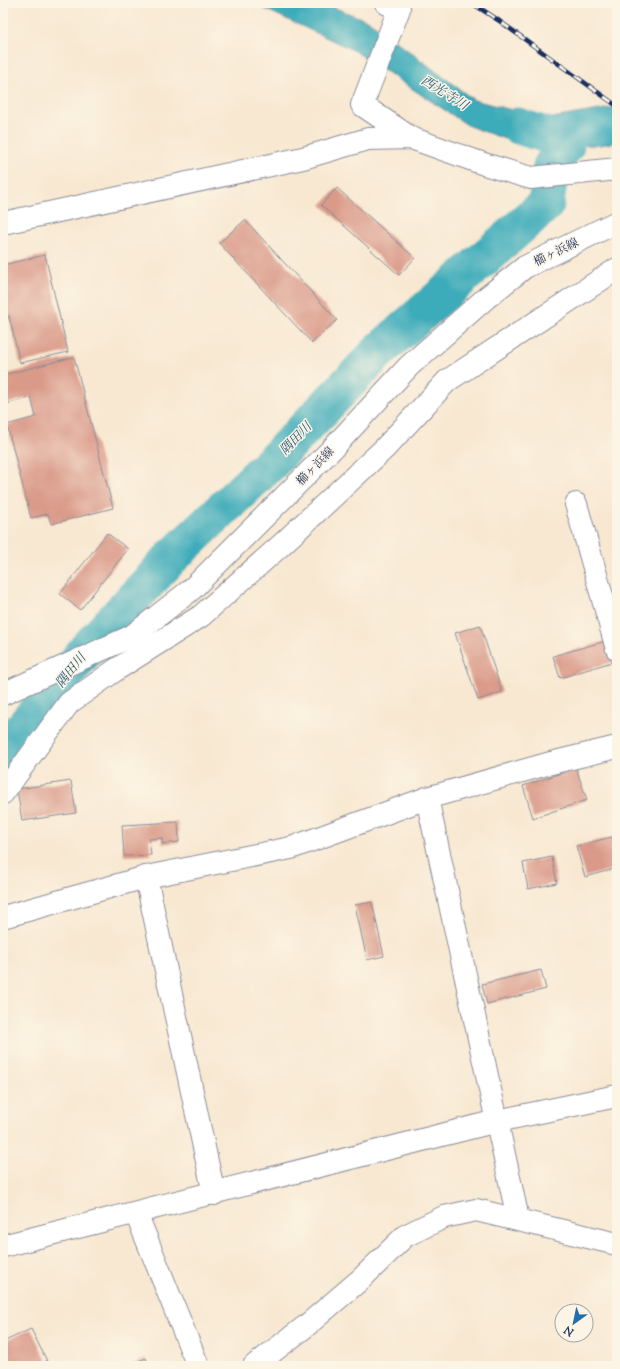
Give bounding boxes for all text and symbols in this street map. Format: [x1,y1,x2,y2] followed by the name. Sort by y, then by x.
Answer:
[417,72,472,116] water label: 西光寺川
[531,234,582,272] street label: 櫛ヶ浜線
[276,418,318,460] water label: 隅田川
[293,443,339,490] street label: 櫛ヶ浜線
[52,649,92,692] water label: 隅田川
[554,1303,594,1343] north arrow
[561,1321,578,1340] text: N

